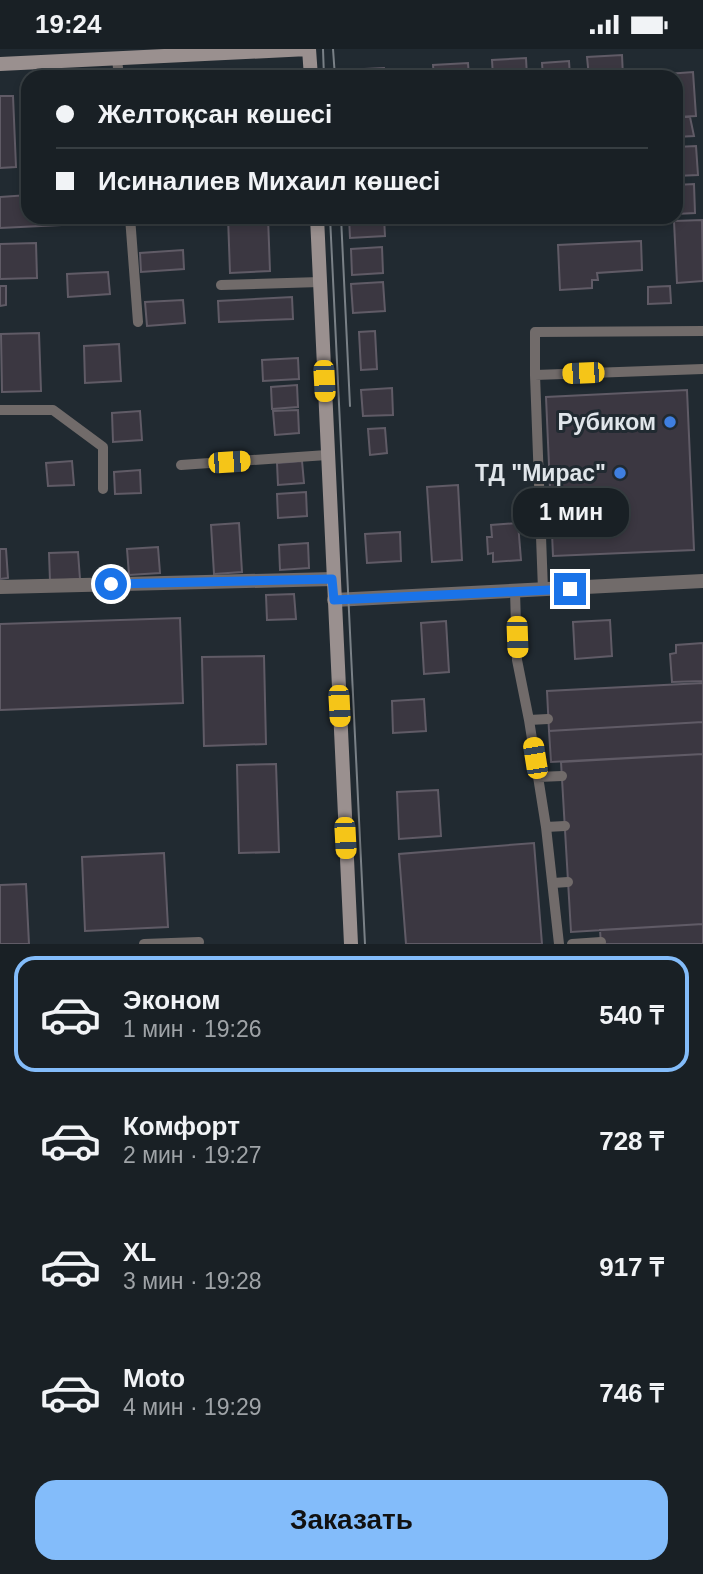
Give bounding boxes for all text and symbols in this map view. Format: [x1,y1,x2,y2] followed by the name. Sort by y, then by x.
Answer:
[35,9,102,39] text: 19:24
[98,99,332,129] text: Желтоқсан көшесі
[98,166,440,196] text: Исиналиев Михаил көшесі
[313,359,336,403] car
[562,362,605,384] car
[558,409,656,435] place label: Рубиком
[662,414,678,430] marker: Рубиком
[208,450,251,474] car
[475,460,606,486] place label: ТД "Мирас"
[612,465,628,481] marker: ТД "Мирас"
[512,487,628,537] callout: 1 мин
[539,499,603,525] text: 1 мин
[95,568,127,600] route start
[554,573,586,605] route end
[506,616,529,658] car
[328,684,351,728] car
[522,736,549,780] car
[334,816,357,860] car
[39,983,102,1046] icon: car
[123,985,221,1015] text: Эконом
[599,1000,664,1030] text: 540 ₸
[123,1016,262,1042] text: 1 мин · 19:26
[39,1109,102,1172] icon: car
[123,1111,240,1141] text: Комфорт
[599,1126,664,1156] text: 728 ₸
[123,1142,262,1168] text: 2 мин · 19:27
[39,1235,102,1298] icon: car
[123,1237,156,1267] text: XL
[599,1252,664,1282] text: 917 ₸
[123,1268,262,1294] text: 3 мин · 19:28
[39,1361,102,1424] icon: car
[123,1363,185,1393] text: Moto
[599,1378,664,1408] text: 746 ₸
[123,1394,262,1420] text: 4 мин · 19:29
[35,1480,668,1560] button: Заказать

